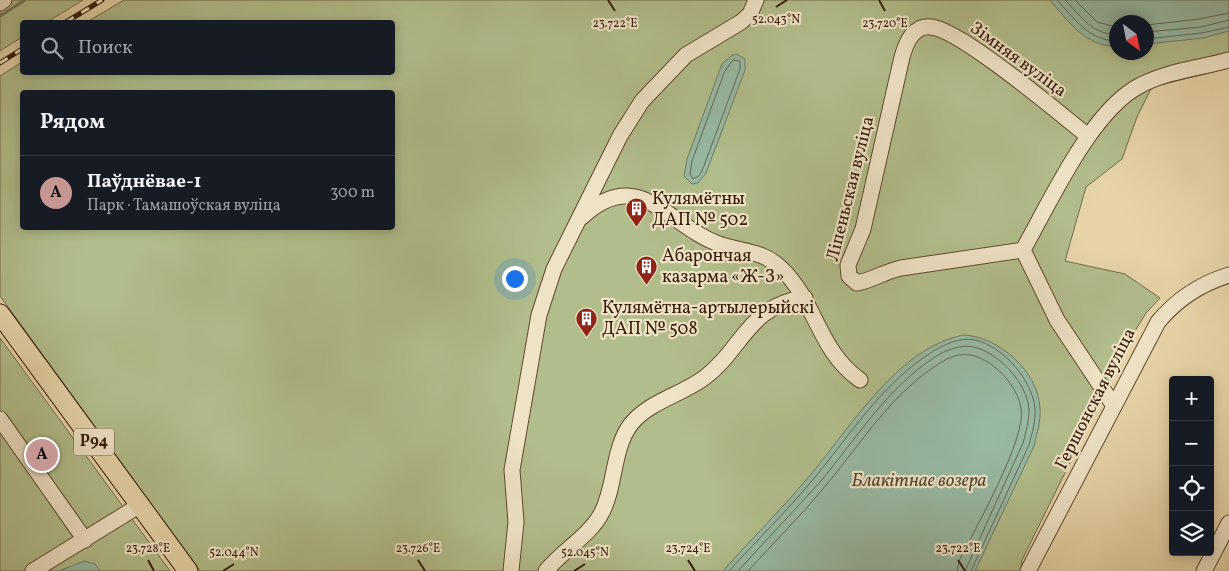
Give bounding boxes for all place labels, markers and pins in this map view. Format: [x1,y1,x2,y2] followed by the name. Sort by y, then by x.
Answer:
[652,187,748,233] place label: Кулямётны ДАП № 502
[624,197,648,228] building icon: Кулямётны ДАП № 502
[662,244,784,290] place label: Абарончая казарма «Ж-З»
[634,254,658,285] building icon: Абарончая казарма «Ж-З»
[602,296,814,342] place label: Кулямётна-артылерыйскі ДАП № 508
[574,306,598,337] building icon: Кулямётна-артылерыйскі ДАП № 508
[26,436,58,474] pin: A

